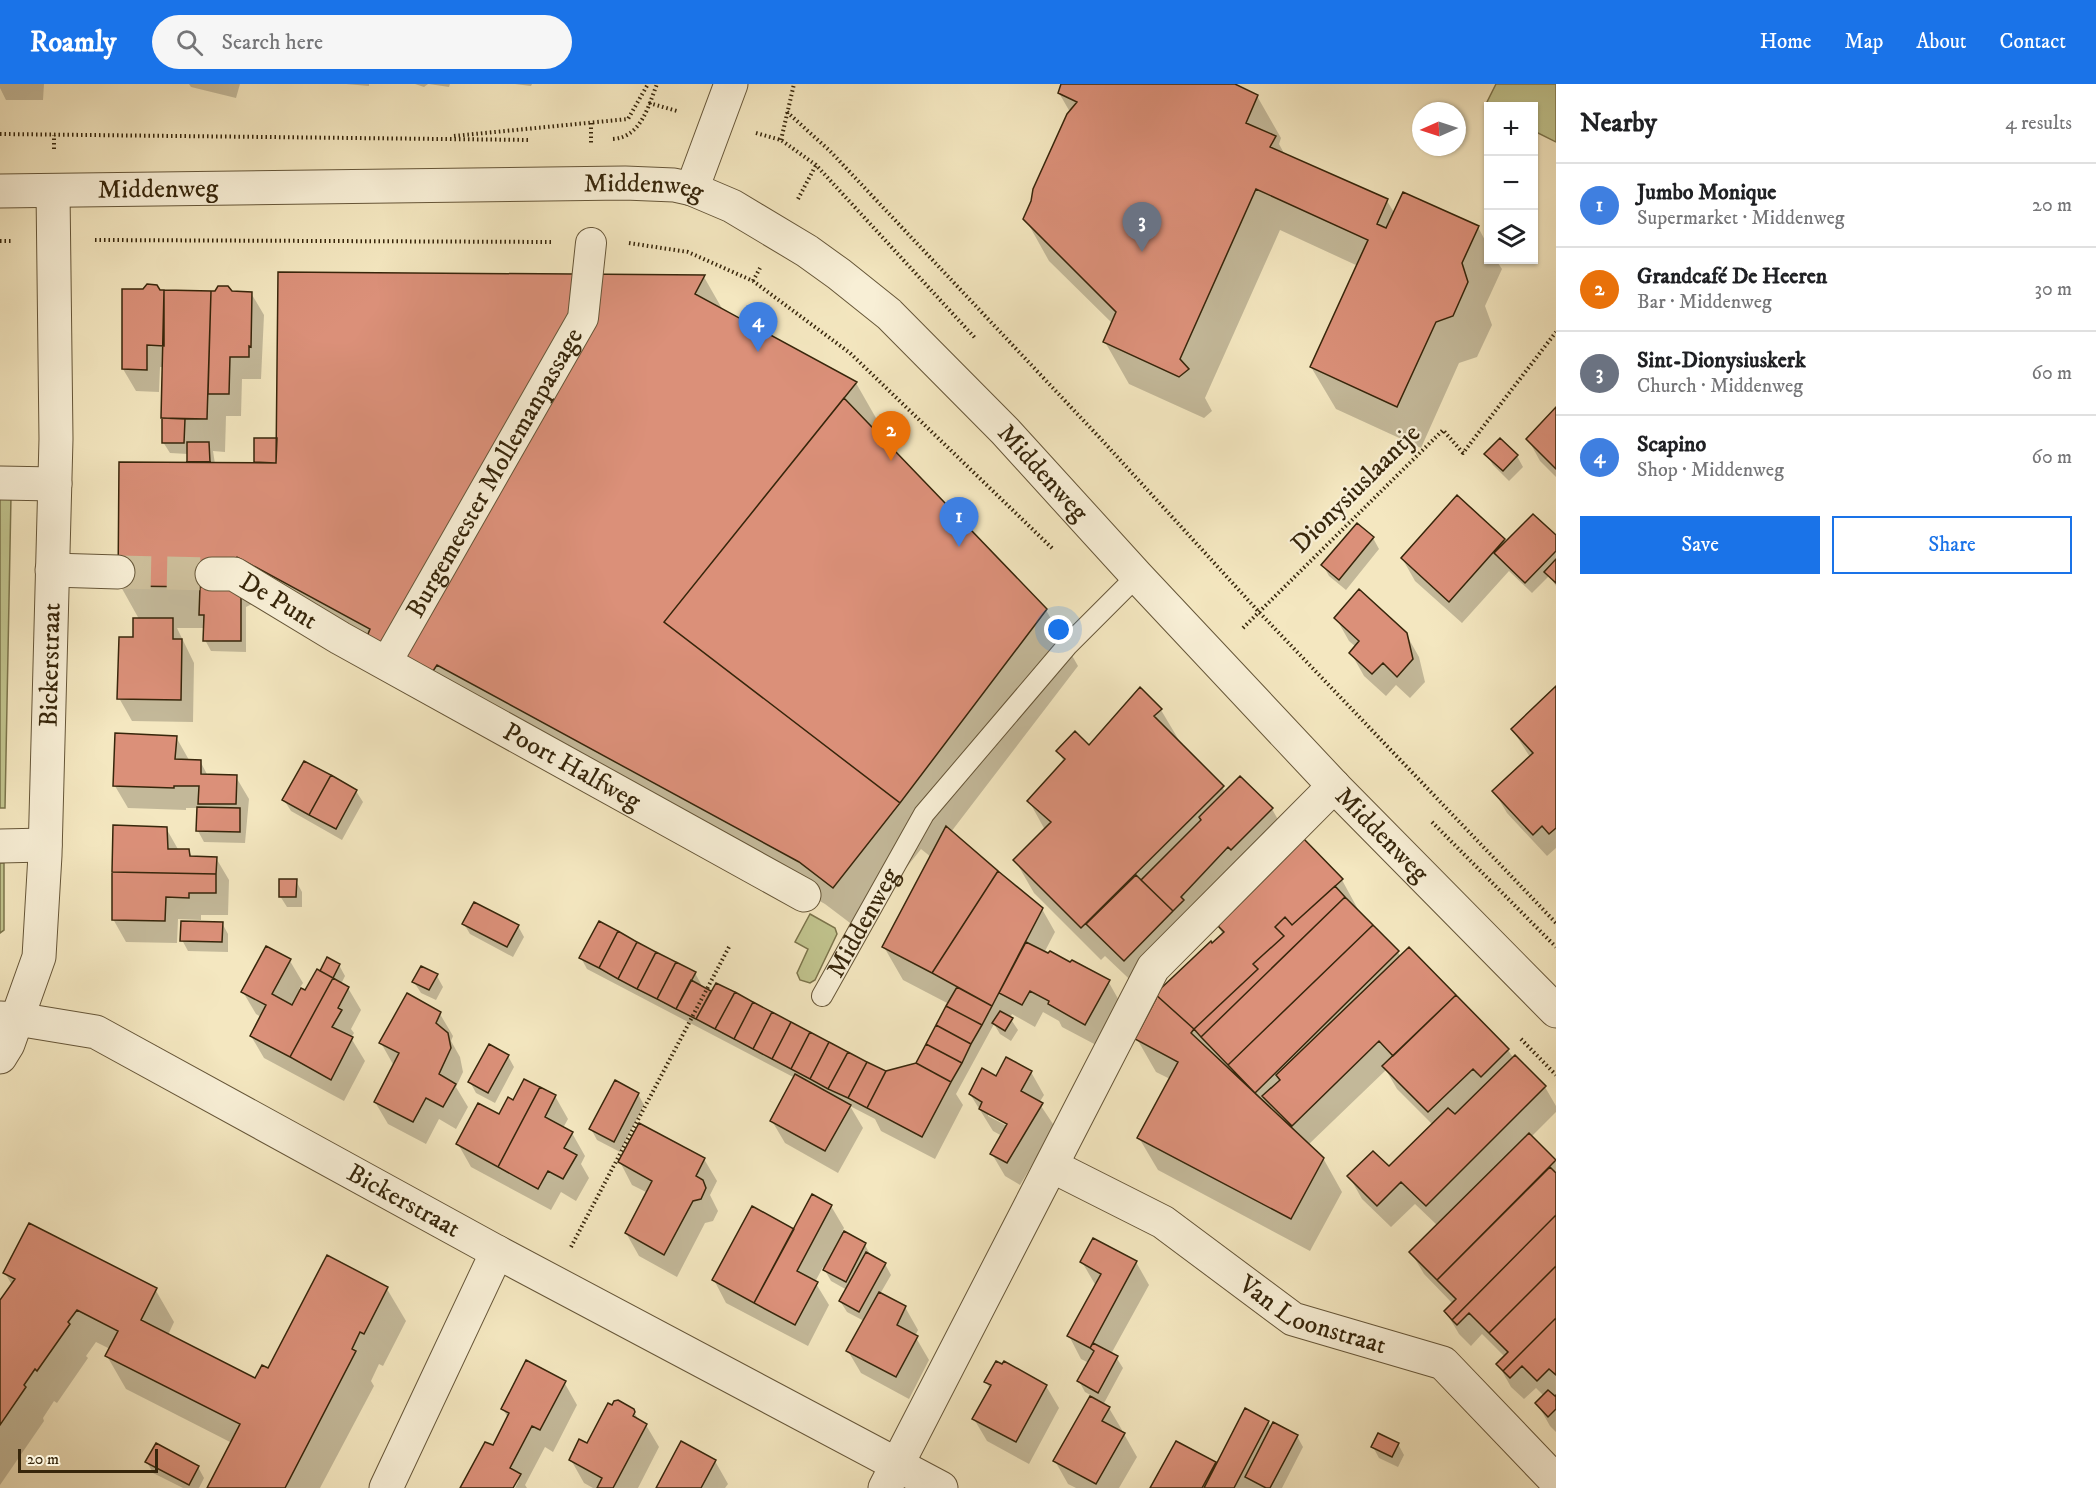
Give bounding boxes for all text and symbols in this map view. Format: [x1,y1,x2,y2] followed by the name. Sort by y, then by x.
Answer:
[152,15,572,69] search box
[30,25,116,60] text: Roamly
[173,26,206,59] icon: search
[221,29,323,56] text: Search here
[1760,29,1812,55] text: Home
[1845,29,1883,55] text: Map
[1916,29,1967,55] text: About
[2000,29,2066,55] text: Contact
[1412,102,1466,156] north arrow
[1484,102,1538,264] map controls
[1484,102,1538,156] button: +
[1580,107,1657,140] text: Nearby
[2005,111,2072,136] text: 4 results
[1484,156,1538,210] button: −
[583,166,710,209] street label: Middenweg
[97,172,219,206] street label: Middenweg
[1637,179,1776,206] text: Jumbo Monique
[1596,193,1603,218] text: 1
[2032,193,2072,218] text: 20 m
[1122,202,1162,252] pin: 3
[1637,206,1844,231] text: Supermarket · Middenweg
[1484,210,1538,264] button: layers
[1637,263,1827,290] text: Grandcafé De Heeren
[1595,277,1604,302] text: 2
[2034,277,2072,302] text: 30 m
[1637,290,1772,315] text: Bar · Middenweg
[738,302,777,352] pin: 4
[399,322,590,624] street label: Burgemeester Mollemanpassage
[1637,347,1806,374] text: Sint-Dionysiuskerk
[1596,361,1603,386] text: 3
[2032,361,2072,386] text: 60 m
[1637,374,1803,399] text: Church · Middenweg
[872,412,910,461] pin: 2
[990,417,1096,529] street label: Middenweg
[1284,417,1428,561] street label: Dionysiuslaantje
[1637,431,1706,458] text: Scapino
[1594,445,1605,470] text: 4
[2032,445,2072,470] text: 60 m
[1637,458,1784,483] text: Shop · Middenweg
[940,498,978,547] pin: 1
[1580,516,1820,574] button: Save
[1832,516,2072,574] button: Share
[234,565,324,637] street label: De Punt
[32,602,68,728] street label: Bickerstraat
[1044,615,1073,644] your location
[497,715,647,818] street label: Poort Halfweg
[1328,780,1436,889] street label: Middenweg
[819,862,907,983] street label: Middenweg
[341,1156,466,1245] street label: Bickerstraat
[1231,1267,1390,1362] street label: Van Loonstraat
[18,1446,158,1474] scale bar
[27,1449,59,1469] text: 20 m

